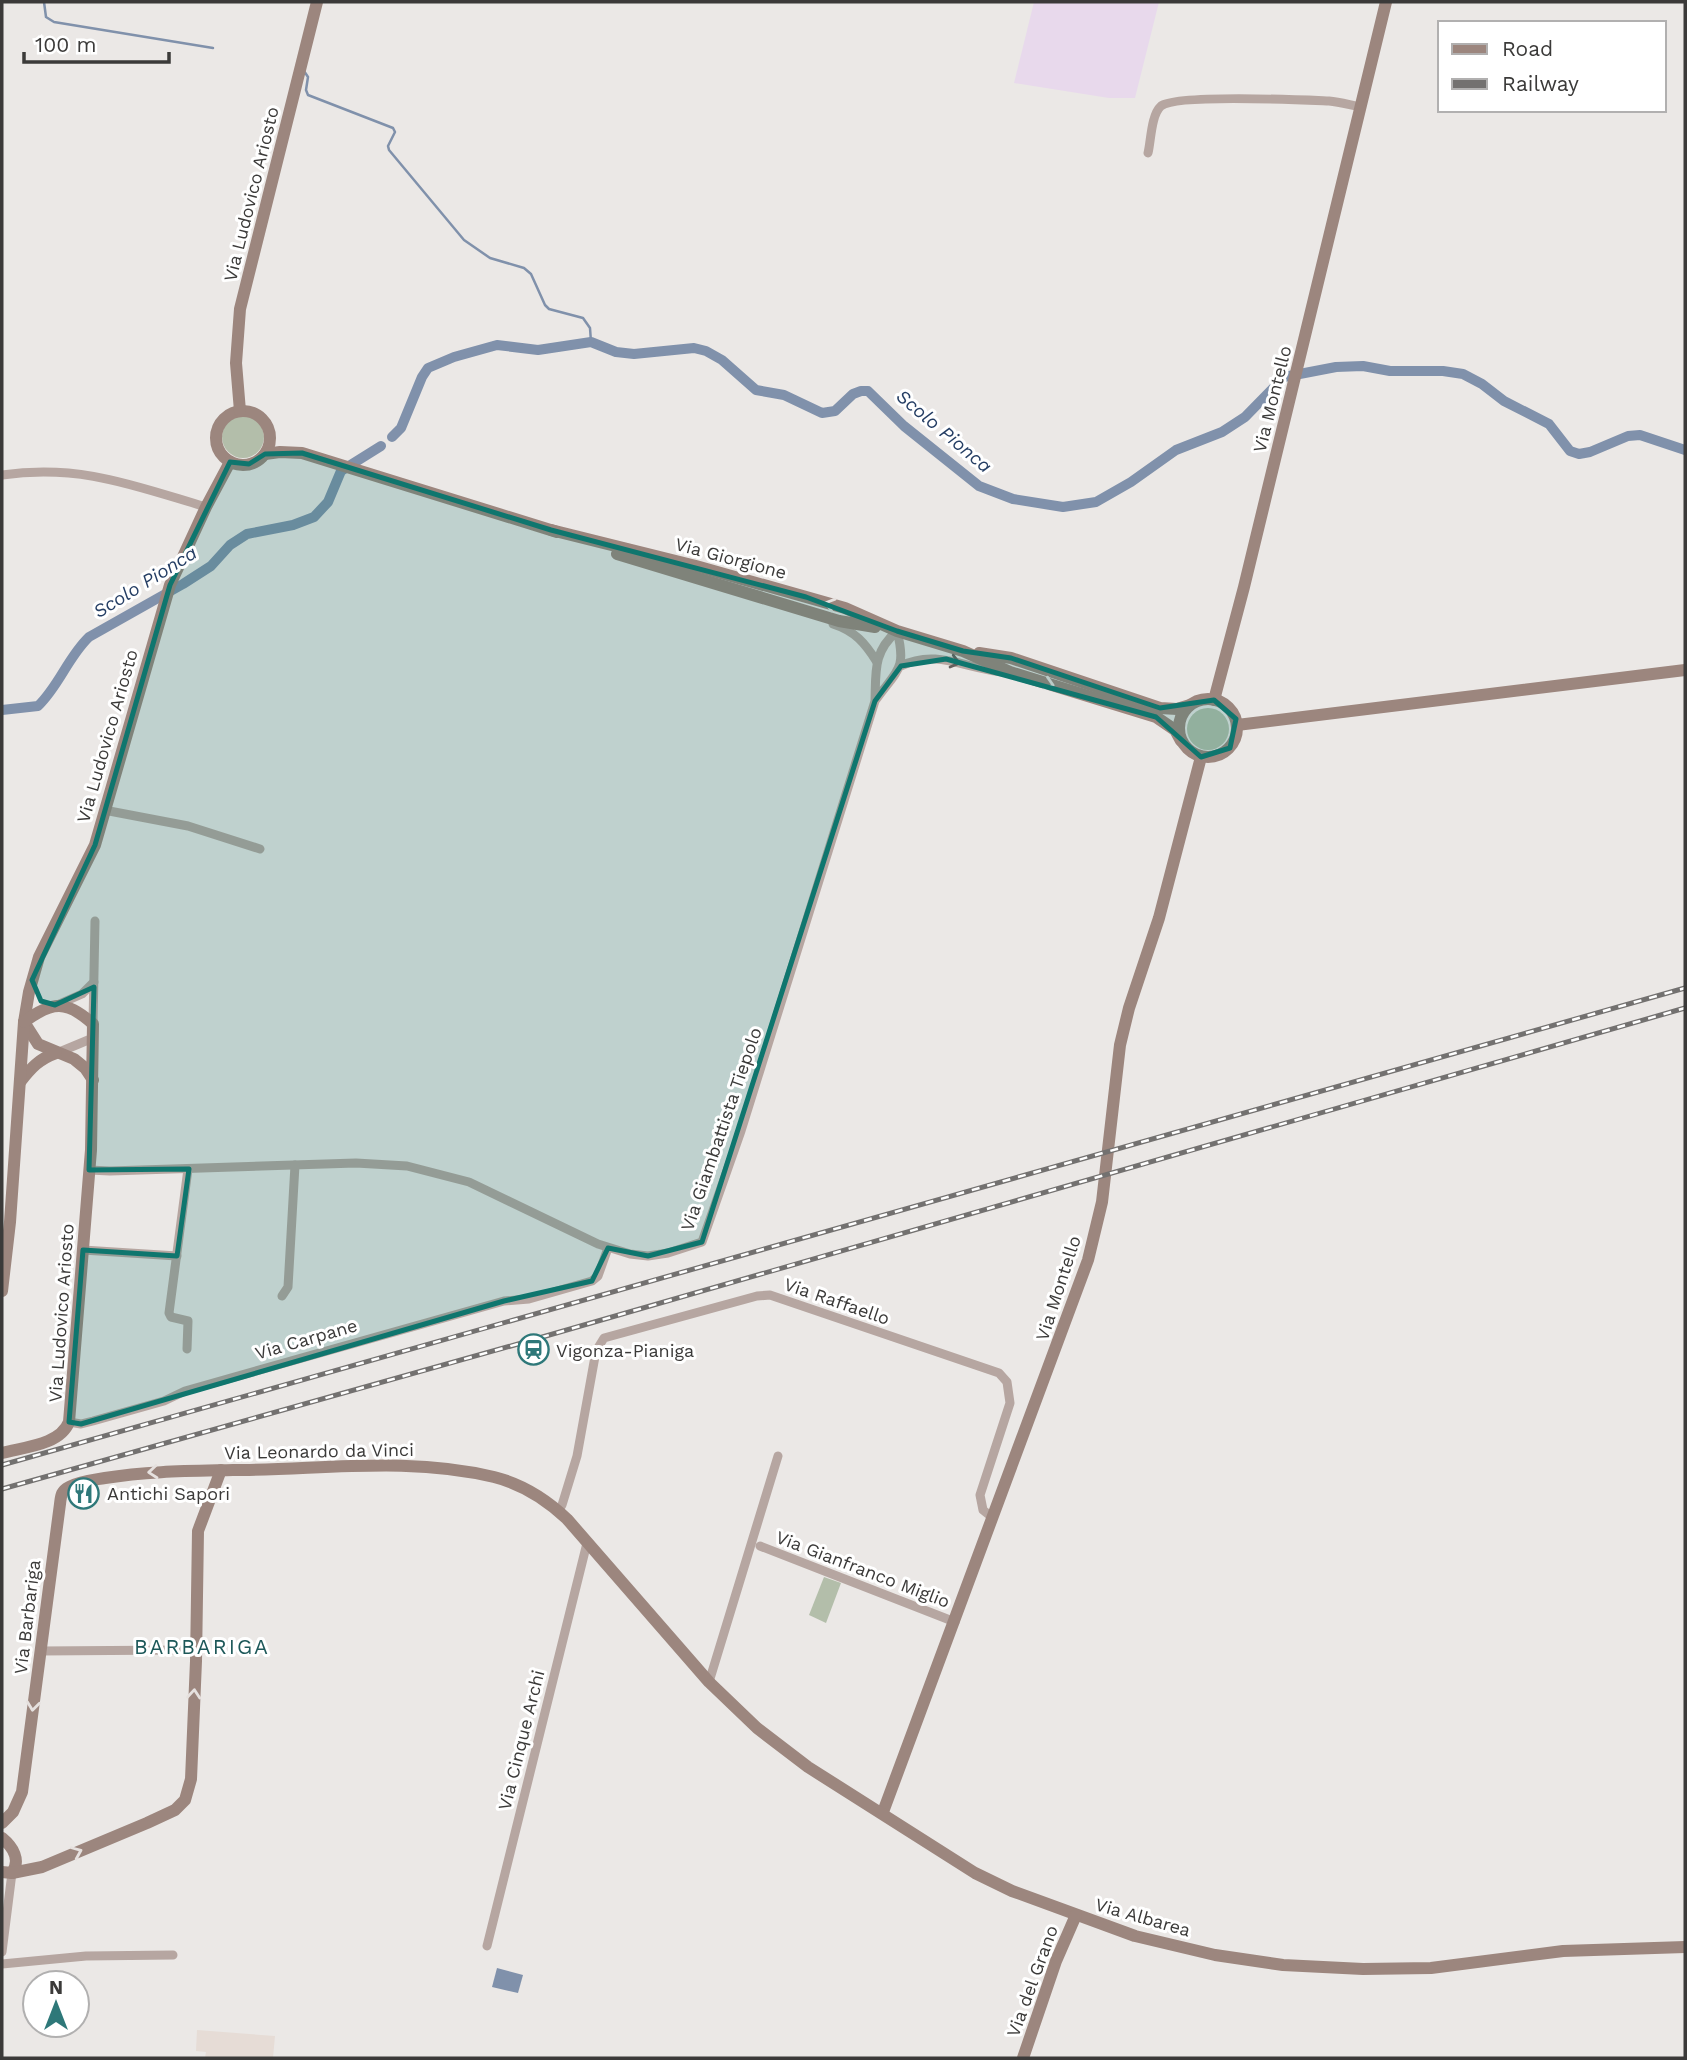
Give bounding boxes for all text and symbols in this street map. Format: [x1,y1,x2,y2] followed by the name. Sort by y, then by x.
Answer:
[24,21,170,65] scale bar
[1438,21,1666,112] legend
[35,32,97,57] text: 100 m
[1502,36,1553,61] text: Road
[1502,71,1579,96] text: Railway
[219,105,283,283] street label: Via Ludovico Ariosto
[1249,344,1295,454] street label: Via Montello
[892,384,997,478] water label: Scolo Pionca
[673,533,789,583] street label: Via Giorgione
[89,541,201,623] water label: Scolo Pionca
[824,597,836,612] one-way arrow
[72,647,142,825] street label: Via Ludovico Ariosto
[949,653,961,668] one-way arrow
[1043,676,1055,691] one-way arrow
[676,1024,766,1234] street label: Via Giambattista Tiepolo
[44,1223,78,1403] street label: Via Ludovico Ariosto
[1031,1233,1085,1343] street label: Via Montello
[781,1273,893,1329] street label: Via Raffaello
[253,1314,359,1364] street label: Via Carpane
[516,1333,550,1367] station icon: Vigonza-Pianiga
[556,1340,694,1361] place label: Vigonza-Pianiga
[224,1439,414,1463] street label: Via Leonardo da Vinci
[147,1464,158,1479] one-way arrow
[67,1476,101,1510] restaurant icon: Antichi Sapori
[107,1483,230,1504] place label: Antichi Sapori
[773,1526,953,1612] street label: Via Gianfranco Miglio
[10,1559,44,1675] street label: Via Barbariga
[134,1634,270,1659] district label: BARBARIGA
[493,1668,549,1812] street label: Via Cinque Archi
[186,1689,201,1700] one-way arrow
[26,1700,41,1712] one-way arrow
[70,1847,82,1861] one-way arrow
[1093,1893,1193,1941] street label: Via Albarea
[1002,1922,1062,2040] street label: Via del Grano
[21,1969,91,2039] north arrow
[49,1976,63,1999] text: N

